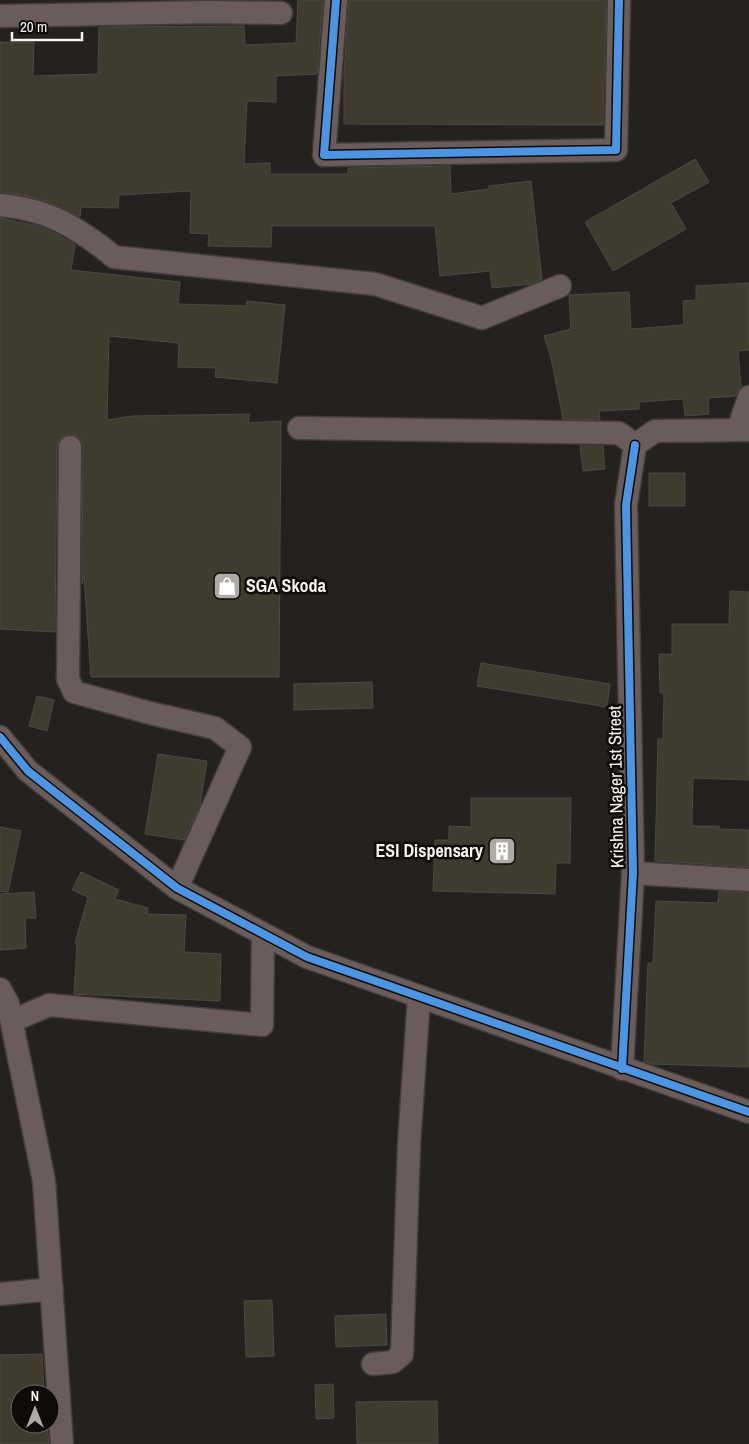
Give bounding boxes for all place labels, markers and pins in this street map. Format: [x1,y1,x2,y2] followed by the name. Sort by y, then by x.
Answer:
[212,571,242,601] shop icon: SGA Skoda
[246,573,327,598] place label: SGA Skoda
[487,836,517,866] building icon: ESI Dispensary
[376,838,484,863] place label: ESI Dispensary

